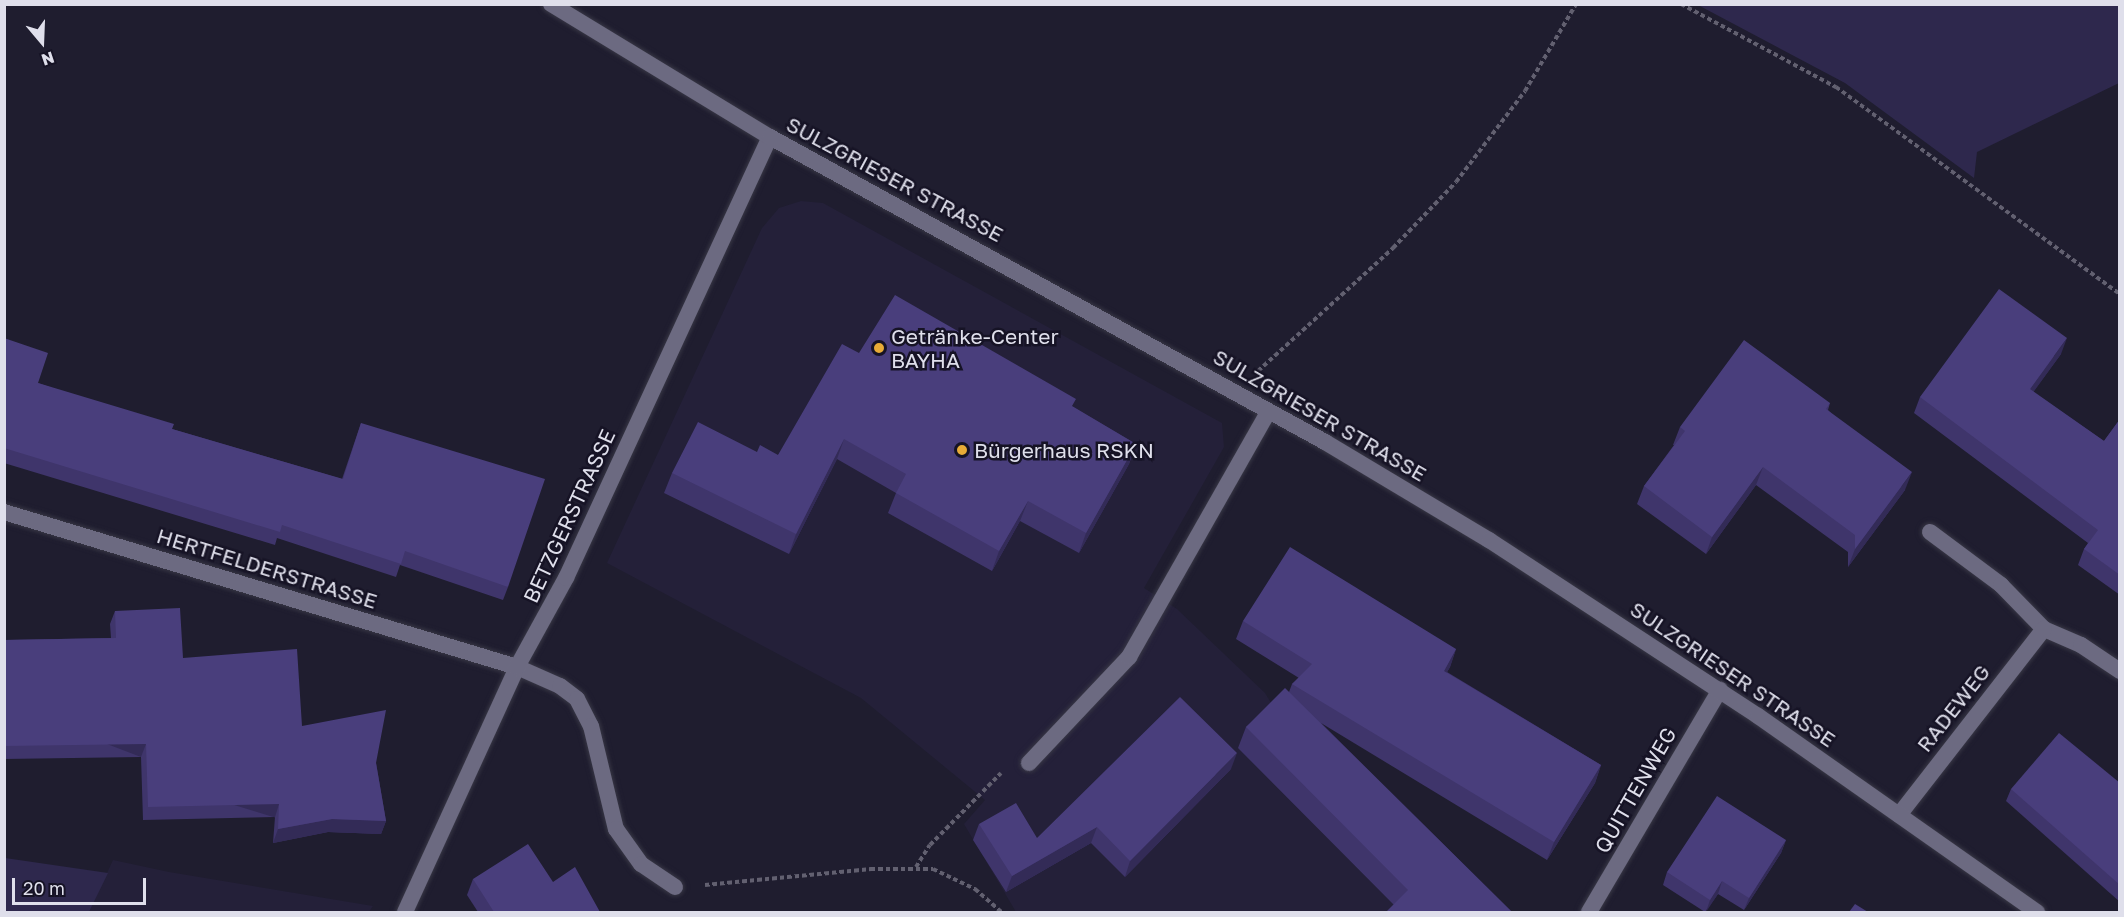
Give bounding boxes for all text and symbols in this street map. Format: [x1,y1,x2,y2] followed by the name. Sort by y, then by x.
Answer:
[12,12,72,72] north arrow
[39,48,57,70] text: N
[782,111,1008,247] street label: SULZGRIESER STRASSE
[891,323,1059,373] place label: Getränke-Center BAYHA
[872,341,886,355] marker: Getränke-Center BAYHA
[1209,344,1431,486] street label: SULZGRIESER STRASSE
[518,425,620,607] street label: BETZGERSTRASSE
[974,437,1154,463] place label: Bürgerhaus RSKN
[955,443,969,457] marker: Bürgerhaus RSKN
[154,522,380,614] street label: HERTFELDERSTRASSE
[1626,596,1840,752] street label: SULZGRIESER STRASSE
[1911,659,1995,757] street label: RADEWEG
[1589,723,1681,857] street label: QUITTENWEG
[15,866,148,904] scale bar
[23,877,65,899] text: 20 m

